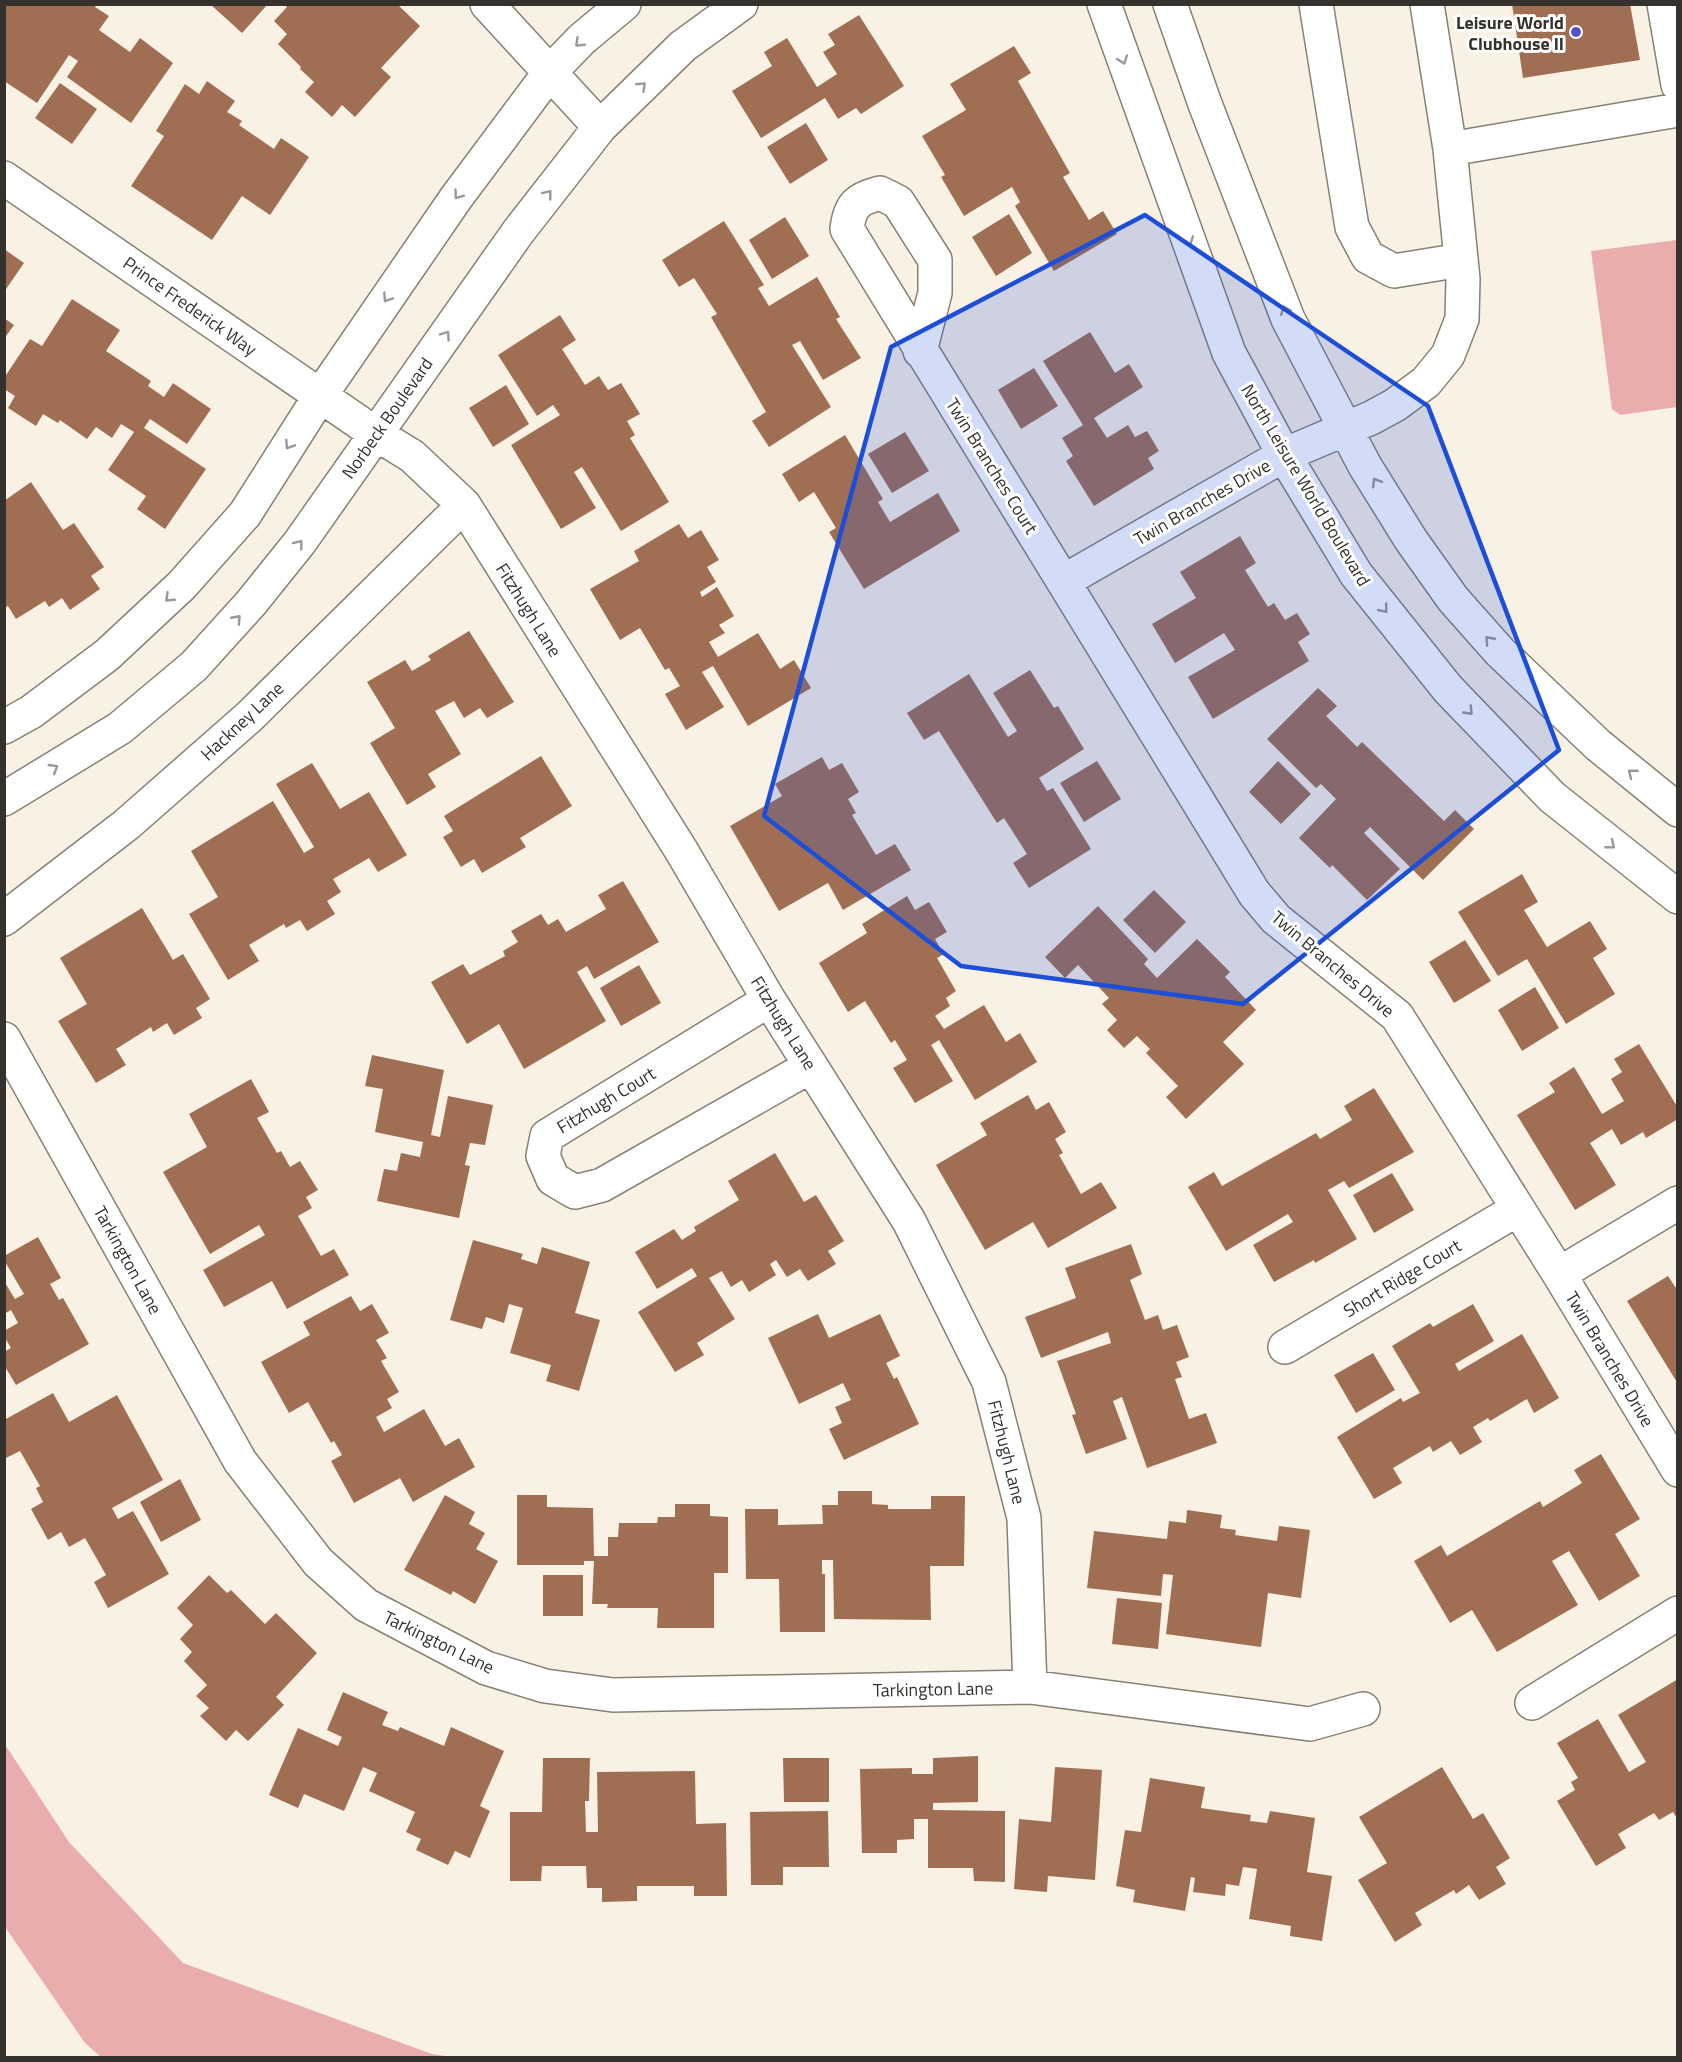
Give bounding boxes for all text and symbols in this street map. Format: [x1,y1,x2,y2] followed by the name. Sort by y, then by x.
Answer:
[1456,9,1564,57] place label: Leisure World Clubhouse II
[1569,25,1583,39] marker: Leisure World Clubhouse II
[576,35,587,46] one-way arrow
[1116,54,1129,64] one-way arrow
[635,82,646,93] one-way arrow
[455,188,466,199] one-way arrow
[540,190,551,201] one-way arrow
[1181,235,1194,246] one-way arrow
[118,250,263,363] street label: Prince Frederick Way
[383,291,394,302] one-way arrow
[1279,305,1292,316] one-way arrow
[439,330,450,341] one-way arrow
[335,352,439,484] street label: Norbeck Boulevard
[1235,379,1377,591] street label: North Leisure World Boulevard
[939,393,1045,540] street label: Twin Branches Court
[284,439,296,449] one-way arrow
[1129,452,1275,552] street label: Twin Branches Drive
[1371,478,1383,488] one-way arrow
[291,539,302,550] one-way arrow
[489,558,569,662] street label: Fitzhugh Lane
[165,590,176,601] one-way arrow
[1377,603,1388,614] one-way arrow
[229,615,240,626] one-way arrow
[1485,636,1496,647] one-way arrow
[194,675,290,767] street label: Hackney Lane
[1462,705,1473,715] one-way arrow
[48,763,58,775] one-way arrow
[1628,769,1639,780] one-way arrow
[1604,837,1615,848] one-way arrow
[1265,904,1401,1024] street label: Twin Branches Drive
[744,971,824,1075] street label: Fitzhugh Lane
[551,1059,661,1140] street label: Fitzhugh Court
[87,1201,169,1319] street label: Tarkington Lane
[1338,1232,1467,1324] street label: Short Ridge Court
[1559,1286,1661,1432] street label: Twin Branches Drive
[981,1397,1033,1507] street label: Fitzhugh Lane
[379,1603,499,1681] street label: Tarkington Lane
[873,1674,993,1704] street label: Tarkington Lane

